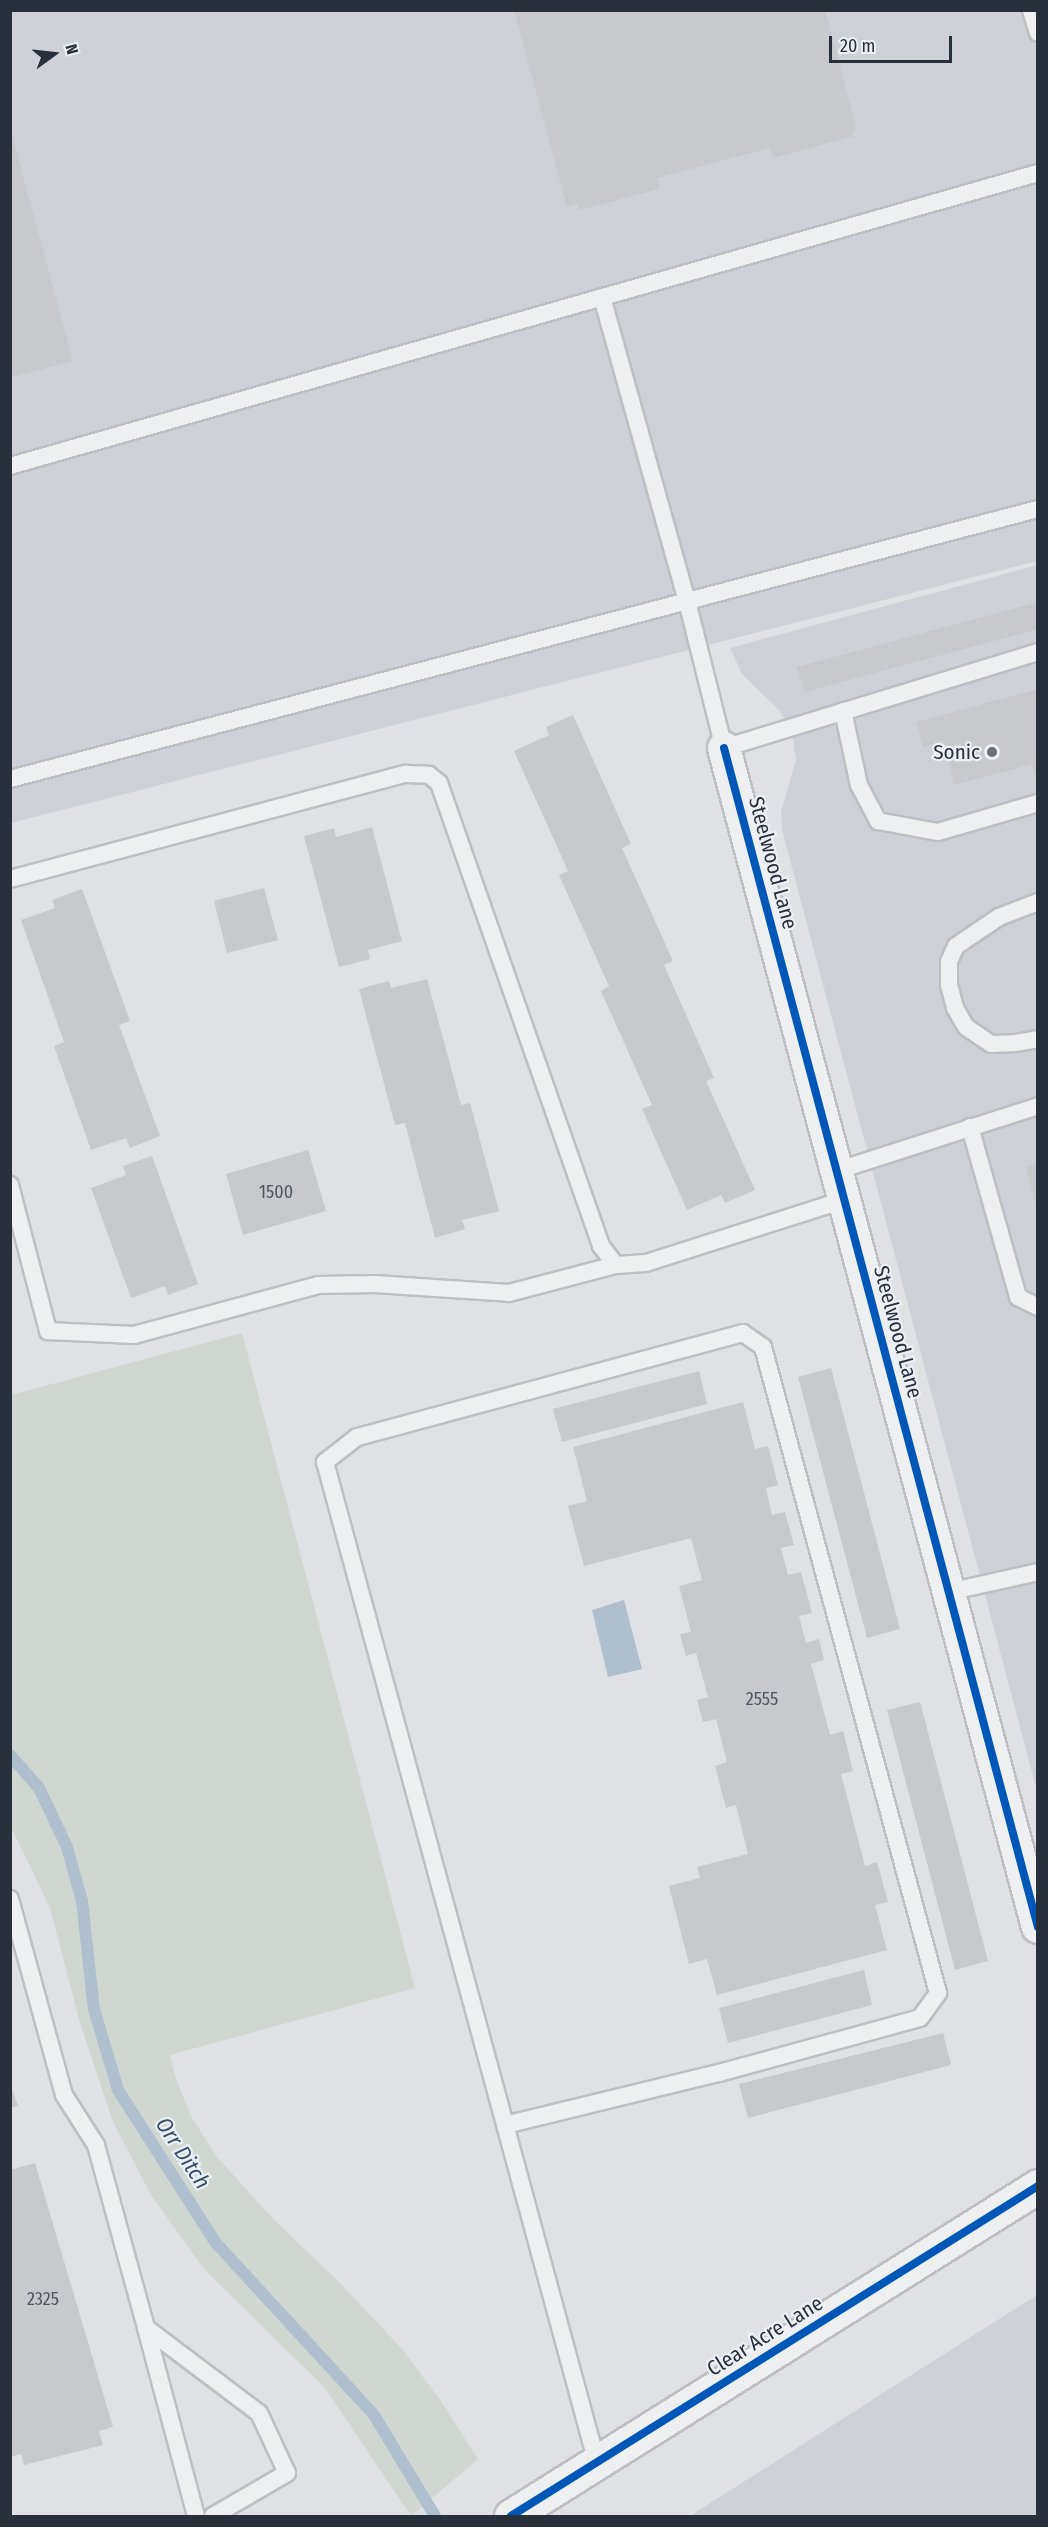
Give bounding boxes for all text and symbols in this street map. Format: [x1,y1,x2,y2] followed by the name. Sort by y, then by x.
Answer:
[24,24,84,84] north arrow
[832,24,955,62] scale bar
[840,35,875,57] text: 20 m
[61,42,82,56] text: N
[933,739,980,765] place label: Sonic
[985,745,999,759] marker: Sonic
[743,794,803,932] street label: Steelwood Lane
[259,1181,293,1203] house number: 1500
[868,1263,928,1401] street label: Steelwood Lane
[746,1688,778,1710] house number: 2555
[150,2112,216,2194] water label: Orr Ditch
[27,2288,59,2310] house number: 2325
[703,2290,827,2382] street label: Clear Acre Lane

